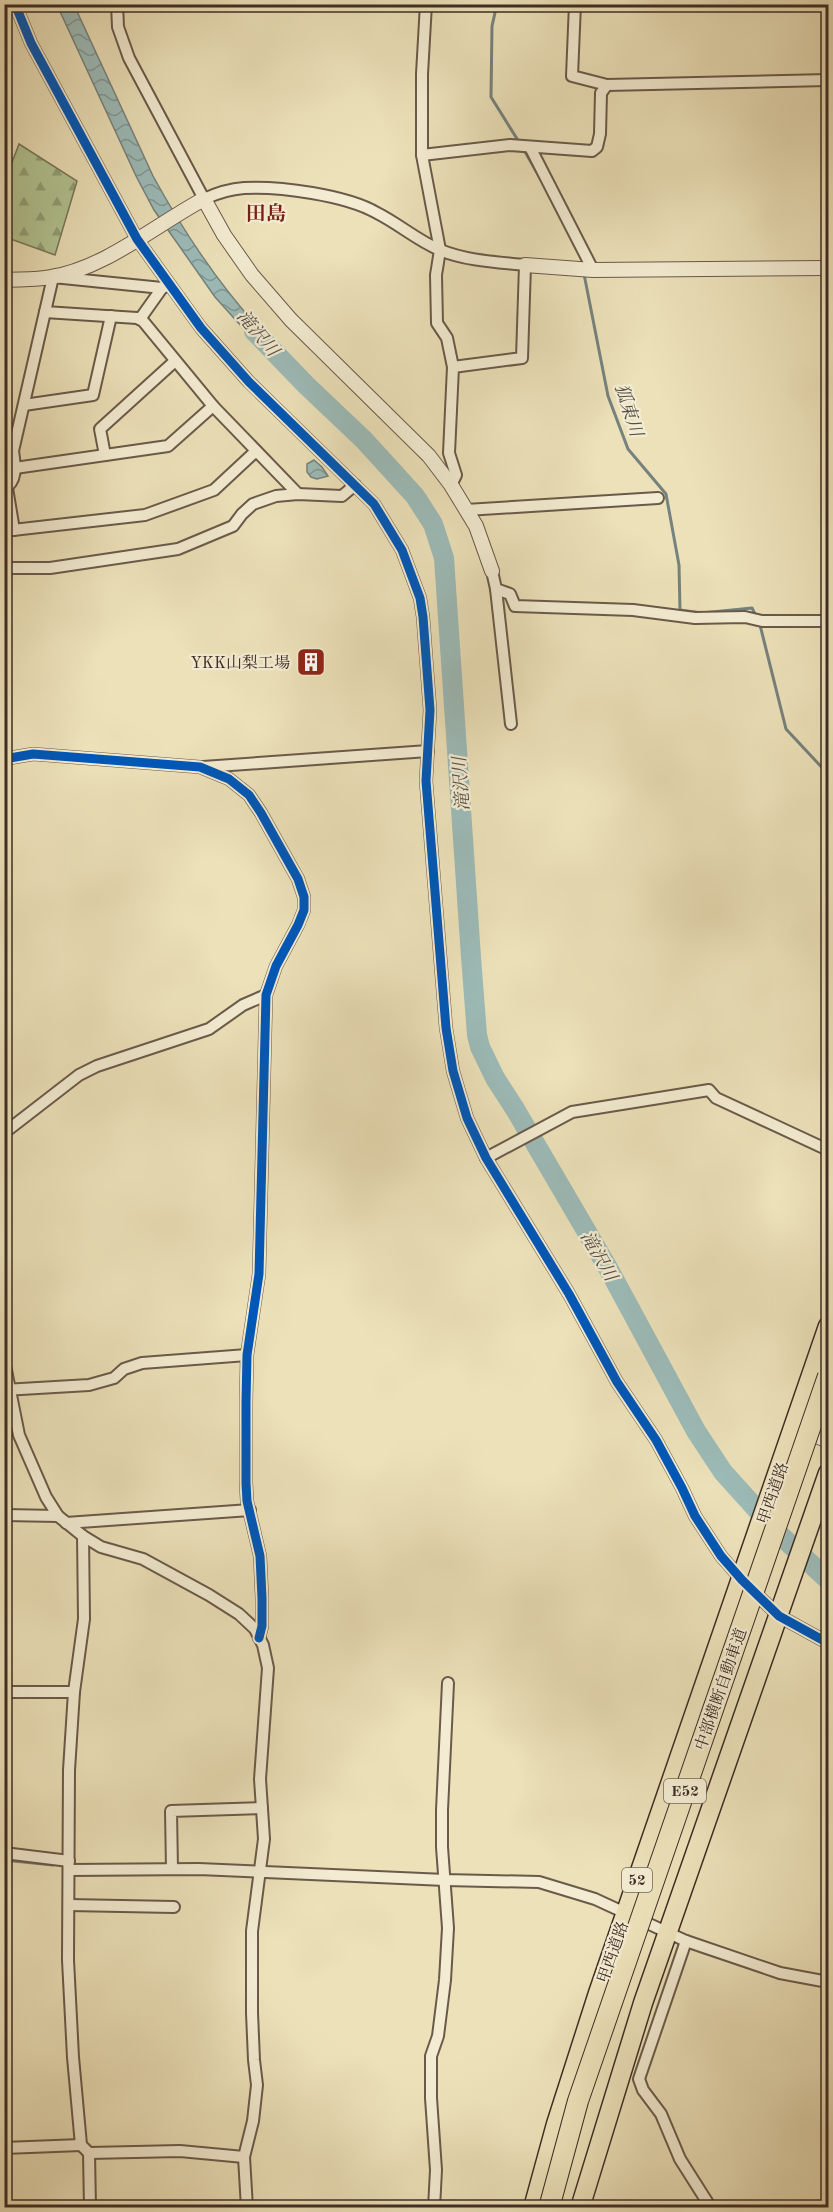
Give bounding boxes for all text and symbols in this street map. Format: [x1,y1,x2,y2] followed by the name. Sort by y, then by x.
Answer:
[246,202,286,225] district label: 田島
[233,306,284,362] water label: 滝沢川
[611,381,647,441] water label: 狐東川
[295,646,327,678] building icon: YKK山梨工場
[190,654,290,672] place label: YKK山梨工場
[449,754,473,812] water label: 滝沢川
[577,1228,622,1286] water label: 滝沢川
[754,1460,792,1527] street label: 甲西道路
[692,1626,750,1753] street label: 中部横断自動車道
[664,1779,706,1803] road number: E52
[622,1868,652,1892] road number: 52
[594,1919,632,1986] street label: 甲西道路

